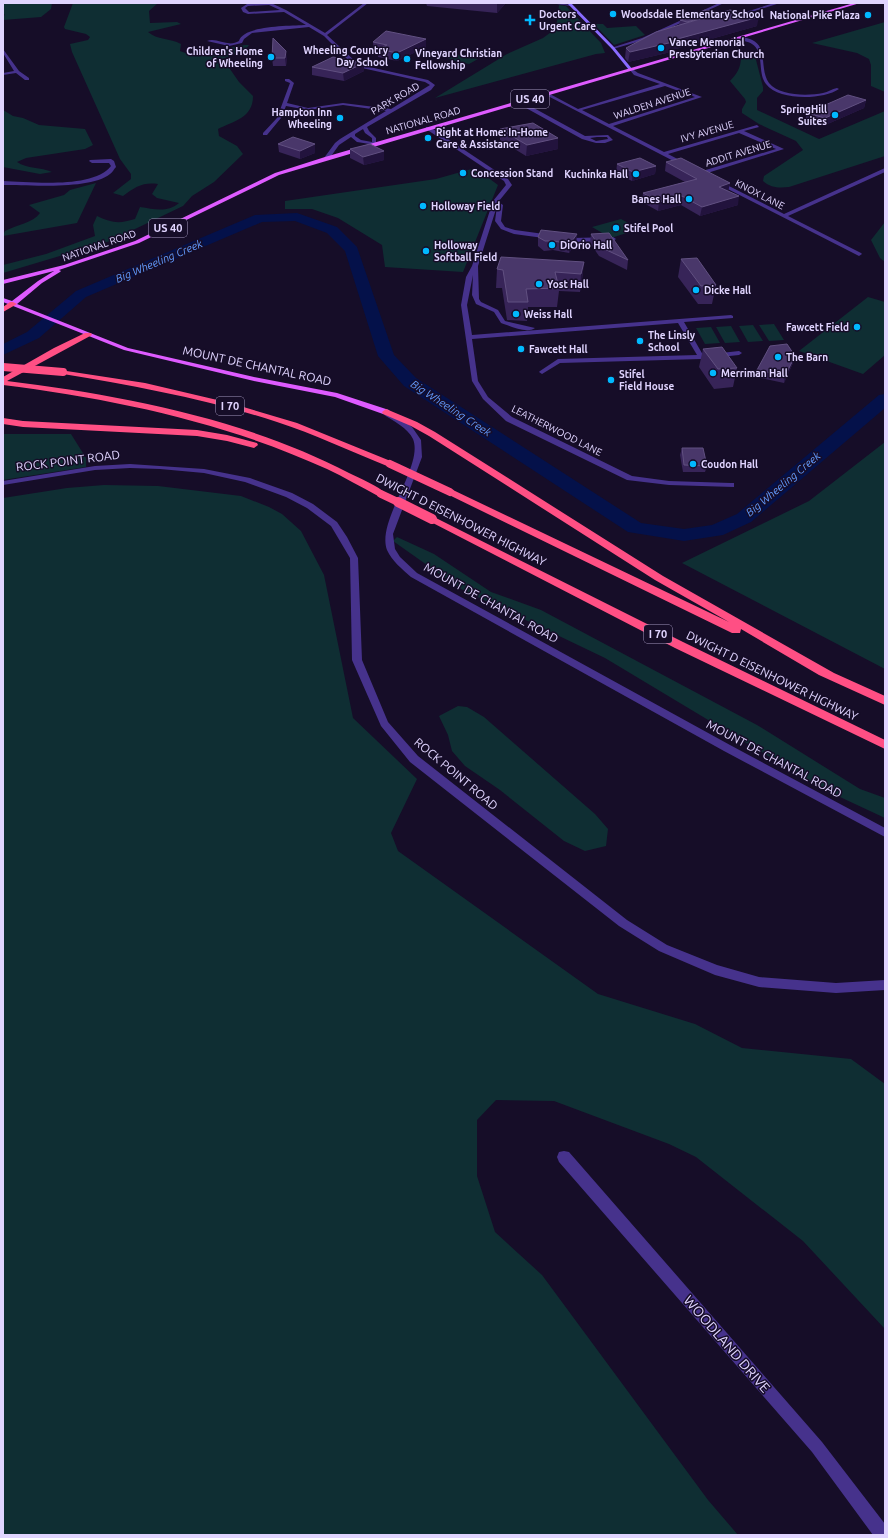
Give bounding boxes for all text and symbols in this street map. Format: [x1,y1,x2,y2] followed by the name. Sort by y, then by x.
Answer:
[539,9,596,32] place label: Doctors Urgent Care
[608,9,618,19] marker: Woodsdale Elementary School
[621,9,764,20] place label: Woodsdale Elementary School
[770,10,860,21] place label: National Pike Plaza
[863,10,873,20] marker: National Pike Plaza
[524,14,536,26] marker: Doctors Urgent Care
[669,37,765,60] place label: Vance Memorial Presbyterian Church
[656,43,666,53] marker: Vance Memorial Presbyterian Church
[303,45,389,68] place label: Wheeling Country Day School
[186,46,263,69] place label: Children's Home of Wheeling
[415,48,502,71] place label: Vineyard Christian Fellowship
[391,51,401,61] marker: Wheeling Country Day School
[266,52,276,62] marker: Children's Home of Wheeling
[402,54,412,64] marker: Vineyard Christian Fellowship
[369,80,421,117] street label: PARK ROAD
[612,86,692,121] street label: WALDEN AVENUE
[511,90,549,108] road number: US 40
[781,104,827,127] place label: SpringHill Suites
[384,105,462,136] street label: NATIONAL ROAD
[272,107,332,130] place label: Hampton Inn Wheeling
[830,110,840,120] marker: SpringHill Suites
[335,113,345,123] marker: Hampton Inn Wheeling
[679,119,735,144] street label: IVY AVENUE
[436,127,548,150] place label: Right at Home: In-Home Care & Assistance
[423,133,433,143] marker: Right at Home: In-Home Care & Assistance
[704,138,773,169] street label: ADDIT AVENUE
[458,168,468,178] marker: Concession Stand
[471,168,553,179] place label: Concession Stand
[564,169,628,180] place label: Kuchinka Hall
[631,169,641,179] marker: Kuchinka Hall
[733,177,787,212] street label: KNOX LANE
[632,194,681,205] place label: Banes Hall
[684,194,694,204] marker: Banes Hall
[418,201,428,211] marker: Holloway Field
[431,201,500,212] place label: Holloway Field
[149,219,187,237] road number: US 40
[611,223,621,233] marker: Stifel Pool
[624,223,673,234] place label: Stifel Pool
[61,228,138,263] street label: NATIONAL ROAD
[114,237,205,285] water label: Big Wheeling Creek
[434,240,497,263] place label: Holloway Softball Field
[547,240,557,250] marker: DiOrio Hall
[560,240,612,251] place label: DiOrio Hall
[421,246,431,256] marker: Holloway Softball Field
[534,279,544,289] marker: Yost Hall
[547,279,589,290] place label: Yost Hall
[691,285,701,295] marker: Dicke Hall
[704,285,751,296] place label: Dicke Hall
[511,309,521,319] marker: Weiss Hall
[524,309,572,320] place label: Weiss Hall
[786,322,849,333] place label: Fawcett Field
[852,322,862,332] marker: Fawcett Field
[648,330,696,353] place label: The Linsly School
[635,336,645,346] marker: The Linsly School
[182,343,333,388] street label: MOUNT DE CHANTAL ROAD
[516,344,526,354] marker: Fawcett Hall
[529,344,588,355] place label: Fawcett Hall
[773,352,783,362] marker: The Barn
[786,352,828,363] place label: The Barn
[708,368,718,378] marker: Merriman Hall
[721,368,788,379] place label: Merriman Hall
[619,369,674,392] place label: Stifel Field House
[606,375,616,385] marker: Stifel Field House
[409,378,494,439] water label: Big Wheeling Creek
[216,397,244,415] road number: I 70
[510,403,604,458] street label: LEATHERWOOD LANE
[15,448,121,473] street label: ROCK POINT ROAD
[743,449,823,519] water label: Big Wheeling Creek
[688,459,698,469] marker: Coudon Hall
[701,459,758,470] place label: Coudon Hall
[374,471,549,568] street label: DWIGHT D EISENHOWER HIGHWAY
[422,560,561,645] street label: MOUNT DE CHANTAL ROAD
[644,625,672,643] road number: I 70
[684,628,860,723] street label: DWIGHT D EISENHOWER HIGHWAY
[704,717,844,800] street label: MOUNT DE CHANTAL ROAD
[412,735,501,812] street label: ROCK POINT ROAD
[681,1292,774,1396] street label: WOODLAND DRIVE

